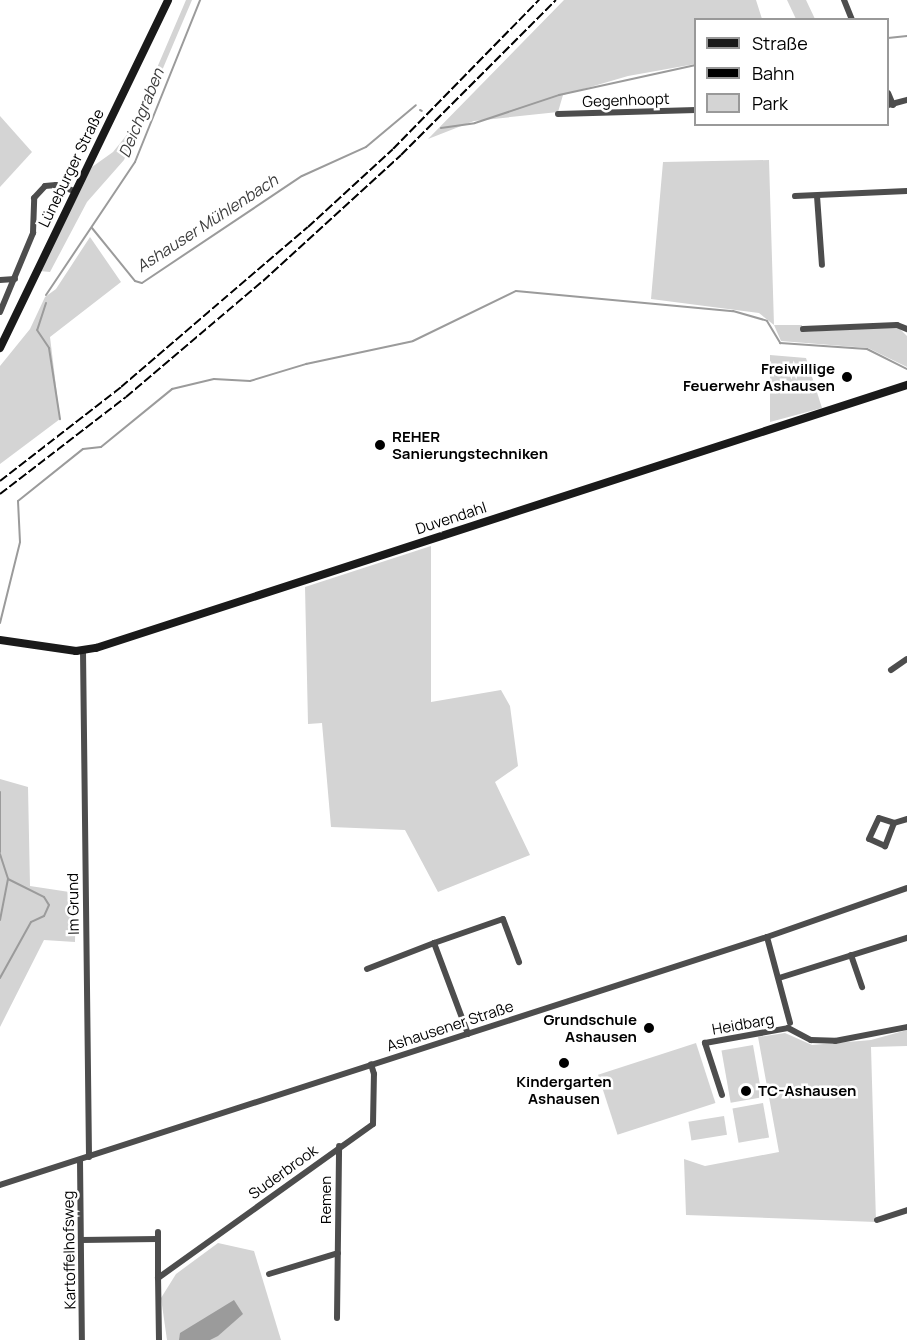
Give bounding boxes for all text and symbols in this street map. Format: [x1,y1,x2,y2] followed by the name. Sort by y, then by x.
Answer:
[694,18,889,126] legend
[752,31,808,55] text: Straße
[752,61,794,85] text: Bahn
[114,66,168,160] water label: Deichgraben
[582,89,670,111] street label: Gegenhoopt
[752,91,788,115] text: Park
[35,106,107,230] street label: Lüneburger Straße
[133,170,281,276] water label: Ashauser Mühlenbach
[683,359,835,394] place label: Freiwillige Feuerwehr Ashausen
[840,370,854,384] marker: Freiwillige Feuerwehr Ashausen
[392,427,548,462] place label: REHER Sanierungstechniken
[373,438,387,452] marker: REHER Sanierungstechniken
[413,498,489,538] street label: Duvendahl
[63,873,83,935] street label: Im Grund
[384,997,516,1055] street label: Ashausener Straße
[543,1010,637,1045] place label: Grundschule Ashausen
[711,1010,775,1038] street label: Heidbarg
[642,1021,656,1035] marker: Grundschule Ashausen
[557,1056,571,1070] marker: Kindergarten Ashausen
[516,1072,612,1107] place label: Kindergarten Ashausen
[758,1082,856,1100] place label: TC-Ashausen
[739,1084,753,1098] marker: TC-Ashausen
[245,1141,321,1203] street label: Suderbrook
[317,1176,335,1224] street label: Remen
[59,1191,79,1309] street label: Kartoffelhofsweg

